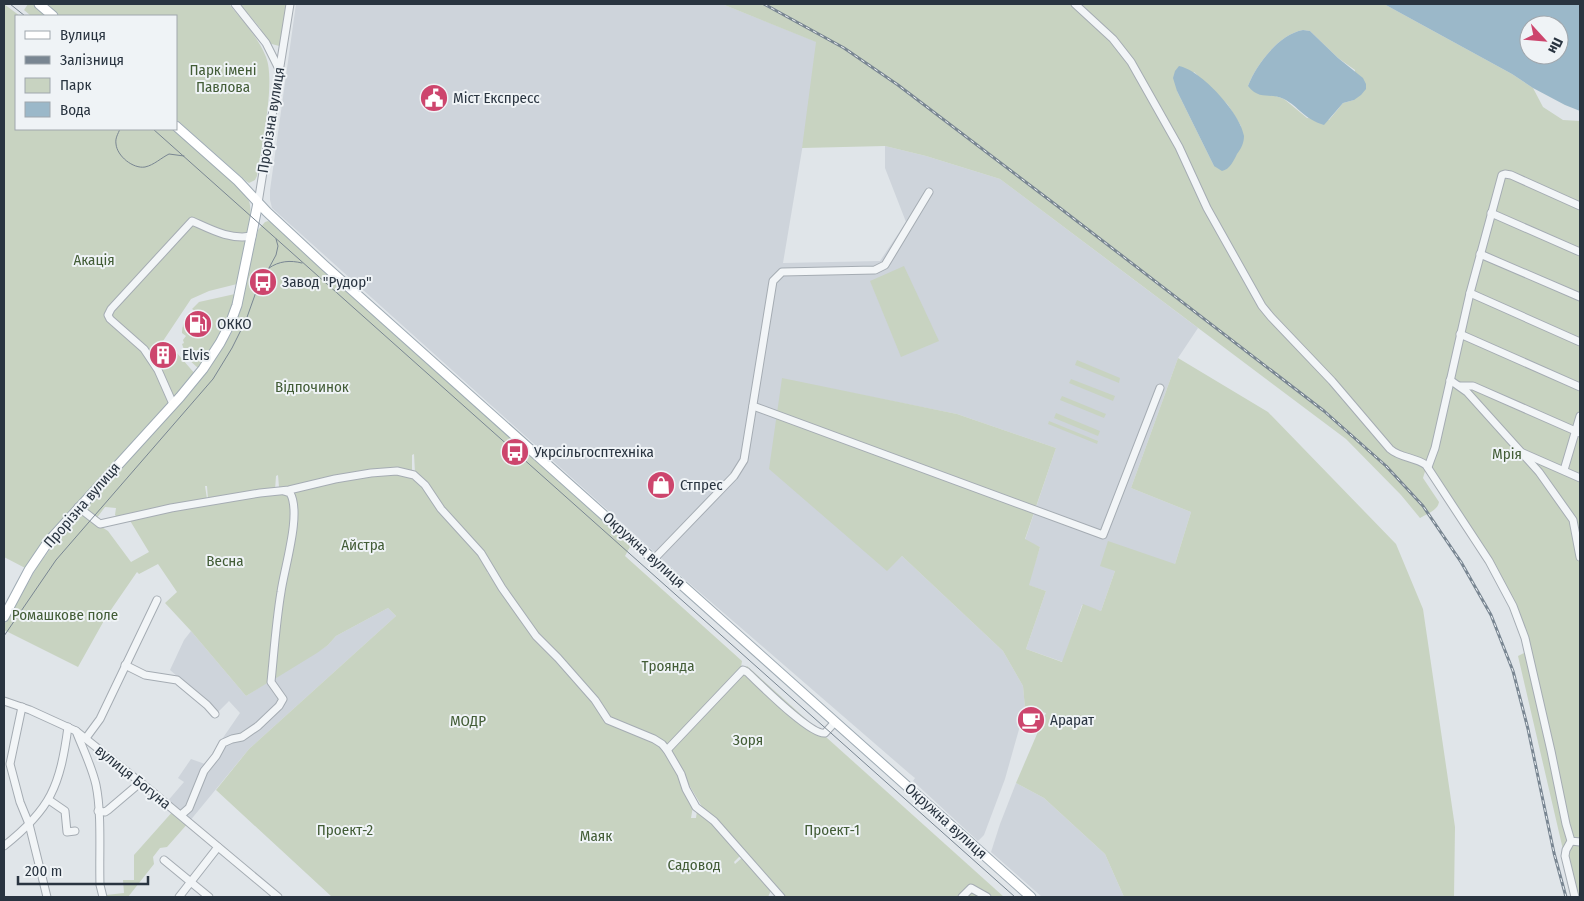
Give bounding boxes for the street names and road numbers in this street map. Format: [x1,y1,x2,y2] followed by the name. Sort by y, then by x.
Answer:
[254,66,288,174] street label: Прорізна вулиця
[40,459,124,551] street label: Прорізна вулиця
[599,508,689,592] street label: Окружна вулиця
[92,741,174,813] street label: вулиця Богуна
[901,779,991,863] street label: Окружна вулиця

